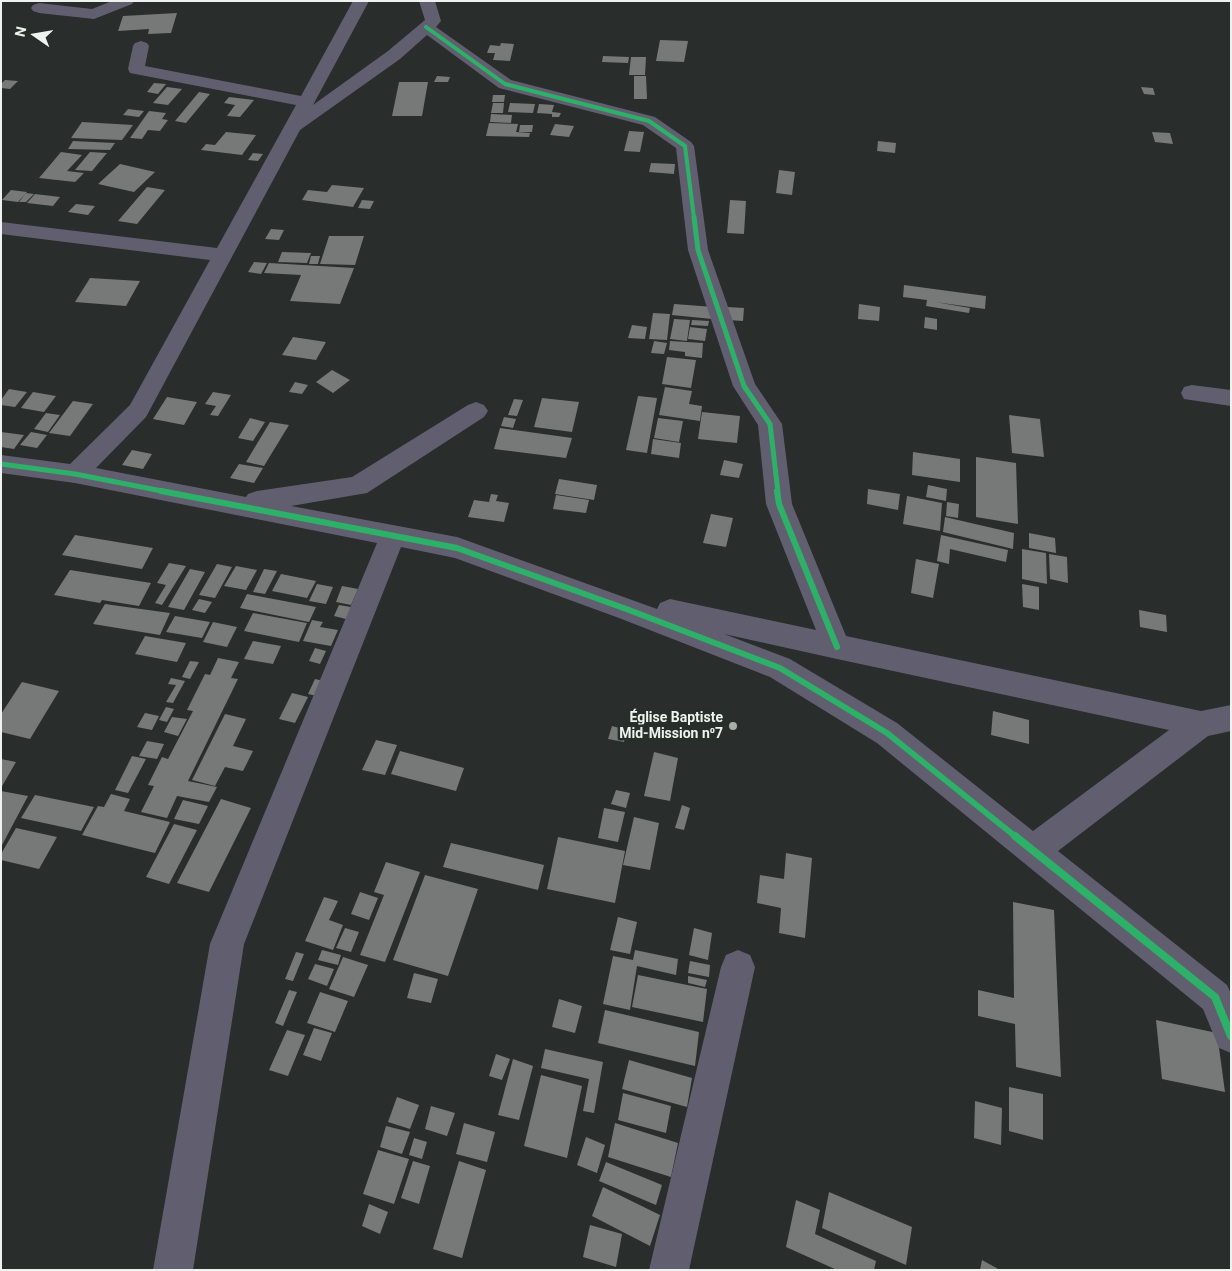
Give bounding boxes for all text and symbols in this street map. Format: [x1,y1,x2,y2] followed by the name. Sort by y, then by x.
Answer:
[10,10,60,60] north arrow
[11,25,29,38] text: N
[619,710,723,742] place label: Église Baptiste Mid-Mission n⁰7
[727,720,739,732] marker: Église Baptiste Mid-Mission n⁰7

